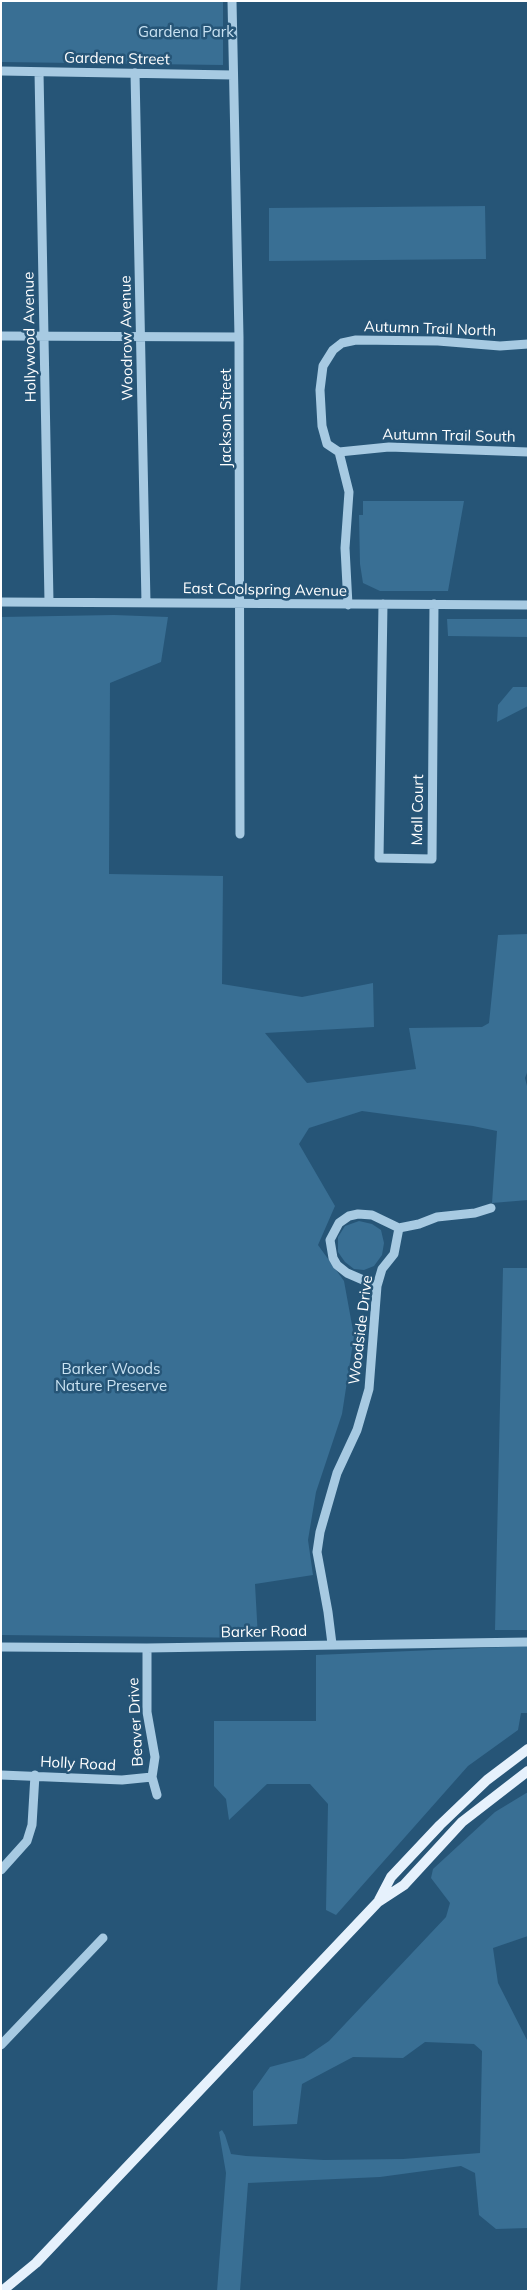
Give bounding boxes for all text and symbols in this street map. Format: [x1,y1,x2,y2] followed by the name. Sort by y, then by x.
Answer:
[138,23,234,41] park label: Gardena Park
[64,49,170,69] street label: Gardena Street
[20,272,40,402] street label: Hollywood Avenue
[117,275,137,401] street label: Woodrow Avenue
[364,318,496,340] street label: Autumn Trail North
[217,368,235,468] street label: Jackson Street
[382,426,516,446] street label: Autumn Trail South
[183,580,347,600] street label: East Coolspring Avenue
[408,774,428,846] street label: Mall Court
[345,1274,377,1386] street label: Woodside Drive
[55,1360,167,1395] park label: Barker Woods Nature Preserve
[221,1622,307,1642] street label: Barker Road
[125,1677,147,1767] street label: Beaver Drive
[40,1753,116,1775] street label: Holly Road

